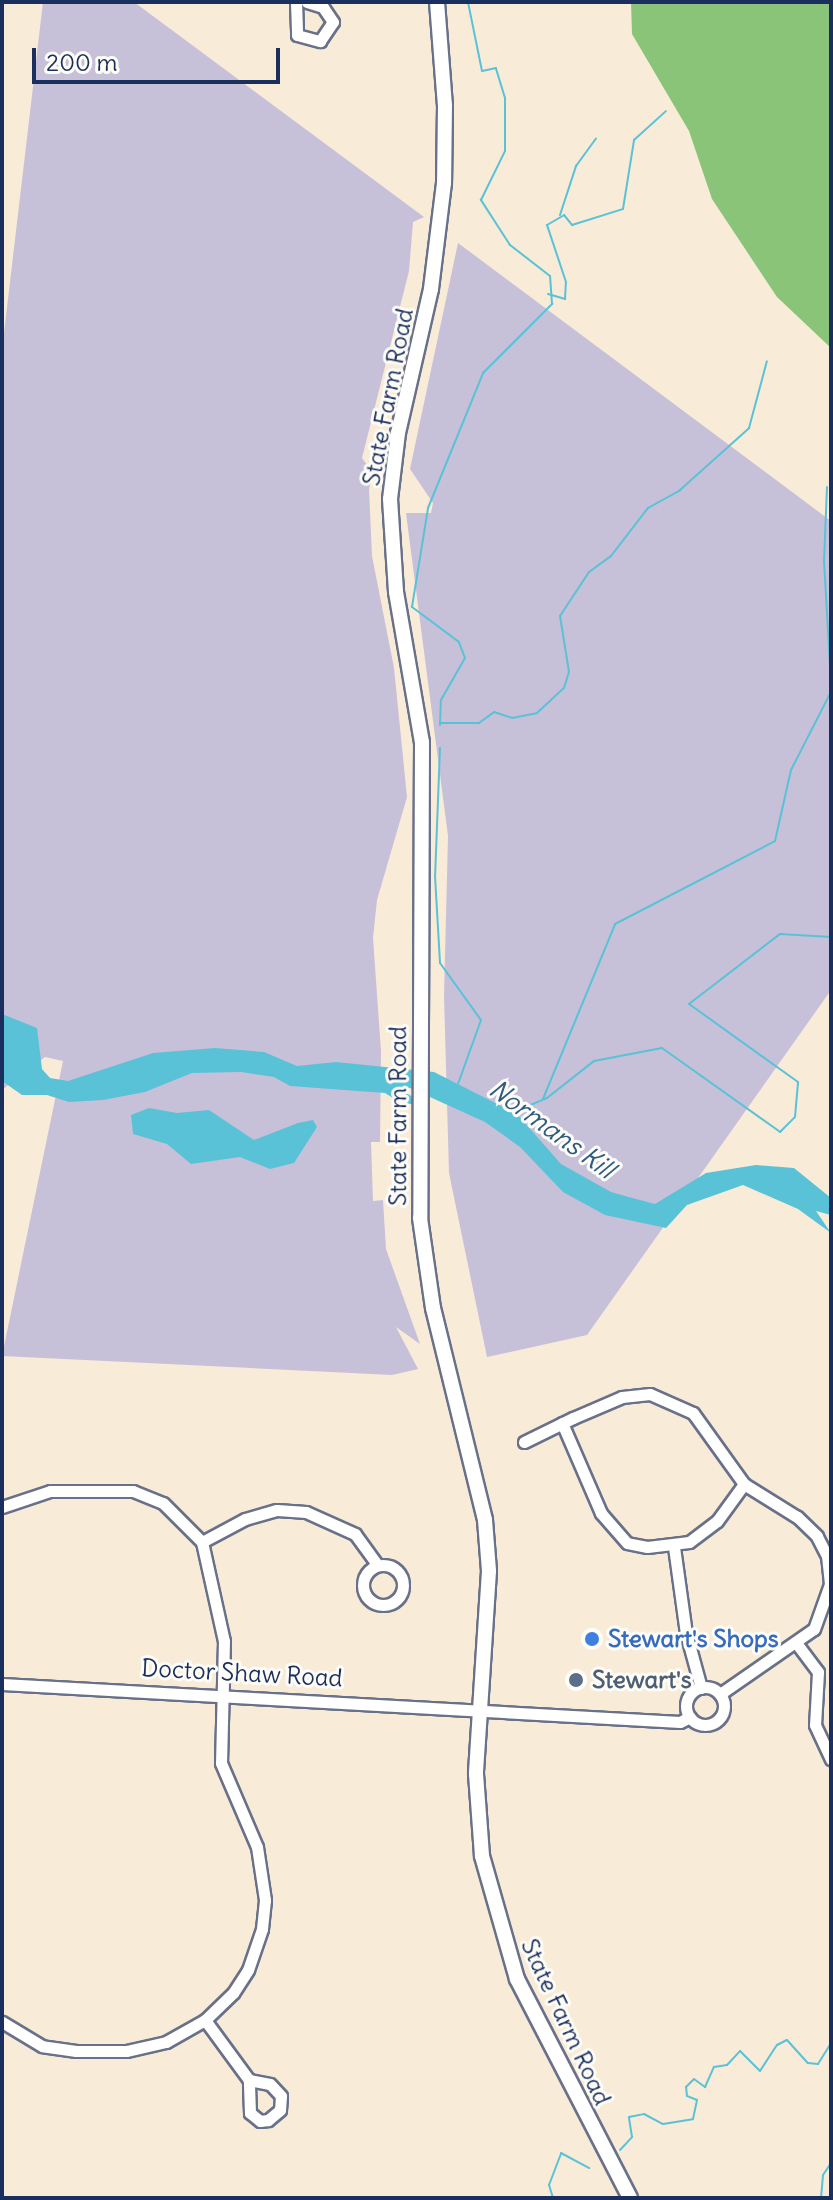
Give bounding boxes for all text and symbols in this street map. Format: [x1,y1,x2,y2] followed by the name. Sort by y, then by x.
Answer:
[36,32,284,82] scale bar
[46,47,118,77] text: 200 m
[357,306,419,488] street label: State Farm Road
[384,1026,412,1206] street label: State Farm Road
[483,1073,621,1185] water label: Normans Kill
[608,1625,779,1653] place label: Stewart's Shops
[583,1630,601,1648] marker: Stewart's Shops
[141,1653,343,1693] street label: Doctor Shaw Road
[592,1666,692,1694] place label: Stewart's
[567,1671,585,1689] marker: Stewart's
[515,1934,617,2110] street label: State Farm Road

